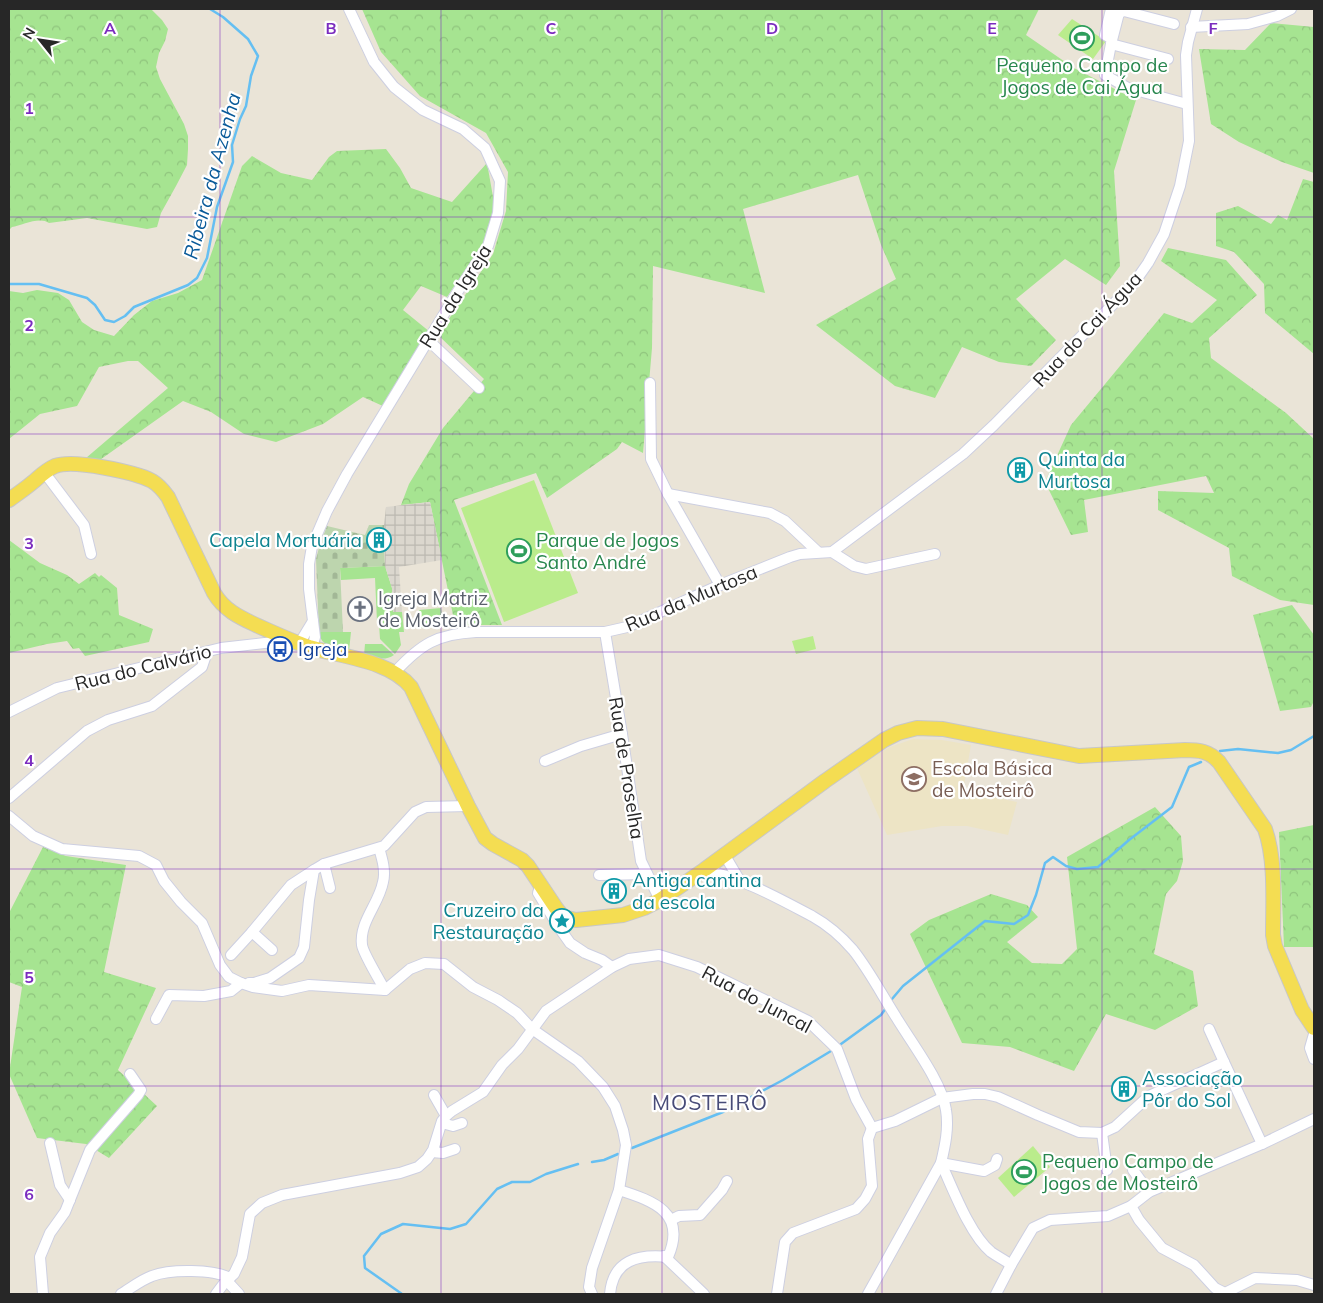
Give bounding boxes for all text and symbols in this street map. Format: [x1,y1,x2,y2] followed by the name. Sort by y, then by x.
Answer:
[15,15,65,65] north arrow
[104,18,116,38] text: A
[325,18,337,38] text: B
[546,18,557,38] text: C
[766,18,778,38] text: D
[987,18,997,38] text: E
[1208,18,1218,38] text: F
[18,24,39,43] text: N
[1069,25,1095,51] sports icon: Pequeno Campo de Jogos de Cai Água
[996,53,1168,99] place label: Pequeno Campo de Jogos de Cai Água
[177,90,246,262] water label: Ribeira da Azenha
[24,98,34,118] text: 1
[414,240,496,352] street label: Rua da Igreja
[1027,266,1147,392] street label: Rua do Cai Água
[24,315,34,335] text: 2
[1038,447,1125,493] place label: Quinta da Murtosa
[1007,457,1033,483] building icon: Quinta da Murtosa
[366,527,392,553] building icon: Capela Mortuária
[209,528,362,552] place label: Capela Mortuária
[536,528,679,574] place label: Parque de Jogos Santo André
[24,533,34,553] text: 3
[506,538,532,564] sports icon: Parque de Jogos Santo André
[621,559,761,637] street label: Rua da Murtosa
[378,586,488,632] place label: Igreja Matriz de Mosteirô
[347,596,373,622] church icon: Igreja Matriz de Mosteirô
[267,636,293,662] bus stop icon: Igreja
[298,637,347,661] place label: Igreja
[72,638,214,696] street label: Rua do Calvário
[604,695,650,841] street label: Rua de Proselha
[24,750,34,770] text: 4
[932,756,1052,802] place label: Escola Básica de Mosteirô
[901,766,927,792] school or university icon: Escola Básica de Mosteirô
[632,868,762,914] place label: Antiga cantina da escola
[601,878,627,904] building icon: Antiga cantina da escola
[433,898,544,944] place label: Cruzeiro da Restauração
[549,908,575,934] place icon: Cruzeiro da Restauração
[698,960,816,1038] street label: Rua do Juncal
[24,967,34,987] text: 5
[1142,1066,1243,1112] place label: Associação Pôr do Sol
[1111,1076,1137,1102] building icon: Associação Pôr do Sol
[652,1089,768,1115] district label: MOSTEIRÔ
[1042,1149,1214,1195] place label: Pequeno Campo de Jogos de Mosteirô
[1011,1159,1037,1185] sports icon: Pequeno Campo de Jogos de Mosteirô
[24,1184,34,1204] text: 6

